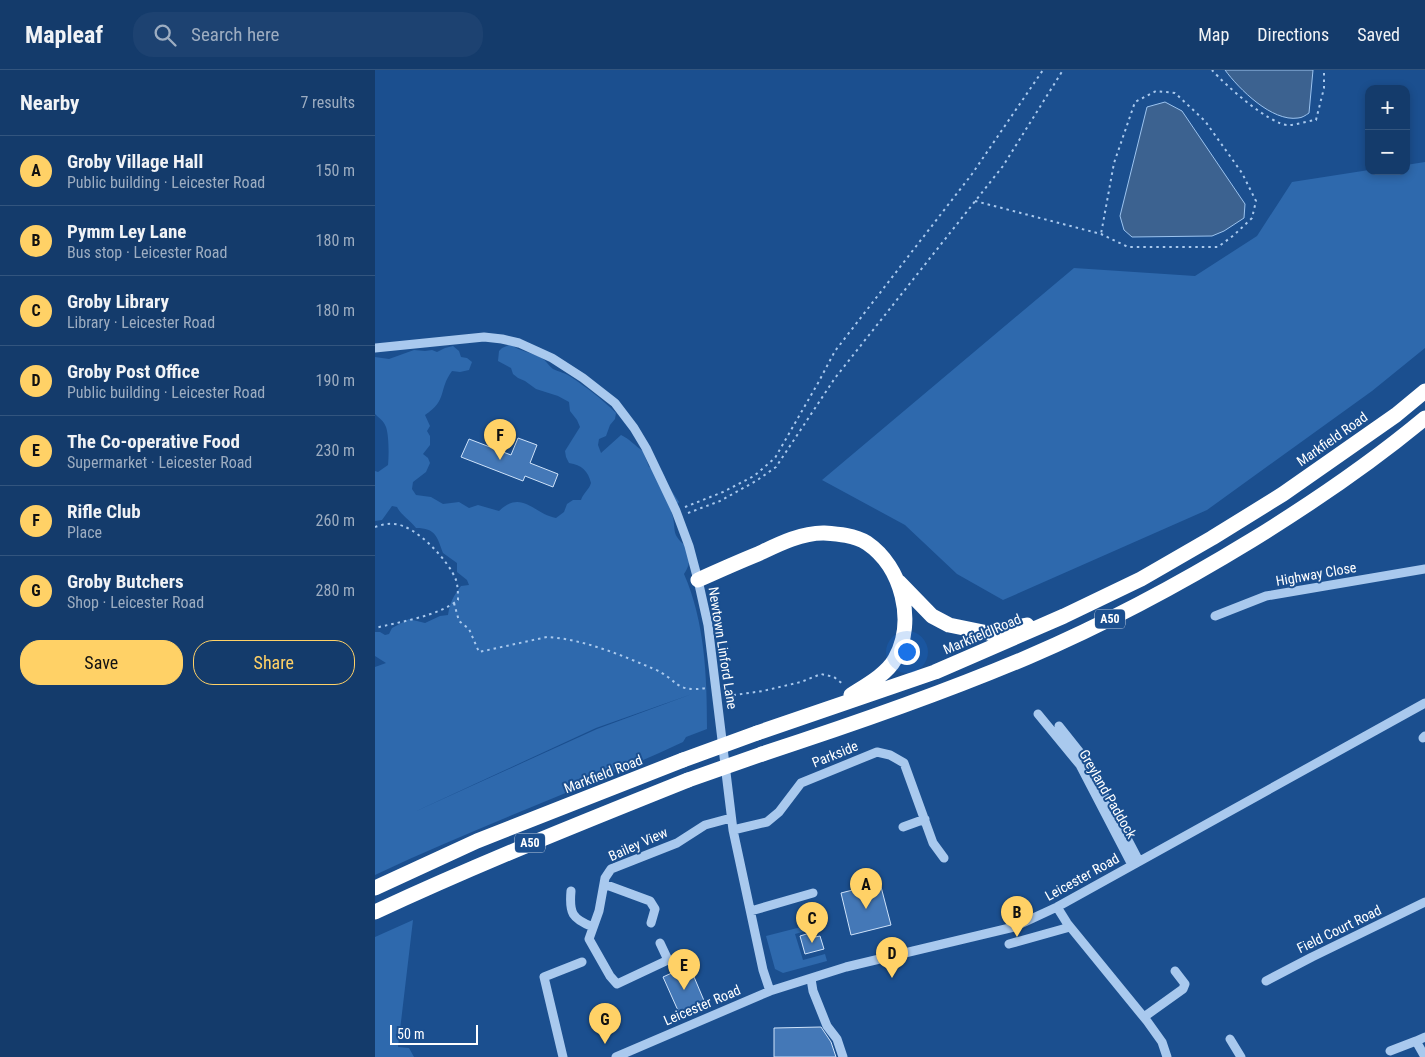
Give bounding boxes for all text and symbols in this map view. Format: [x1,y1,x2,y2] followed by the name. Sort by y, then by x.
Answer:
[133,12,483,57] search box
[25,21,103,49] text: Mapleaf
[151,21,179,49] icon: search
[191,23,279,46] text: Search here
[1198,24,1229,45] text: Map
[1257,24,1329,45] text: Directions
[1357,24,1400,45] text: Saved
[1365,85,1410,175] map controls
[1365,85,1410,130] button: +
[20,91,79,115] text: Nearby
[300,93,355,112] text: 7 results
[1365,130,1410,175] button: −
[67,150,203,173] text: Groby Village Hall
[31,161,41,180] text: A
[316,161,355,180] text: 150 m
[67,173,265,192] text: Public building · Leicester Road
[67,220,186,243] text: Pymm Ley Lane
[32,231,40,250] text: B
[316,231,355,250] text: 180 m
[67,243,227,262] text: Bus stop · Leicester Road
[67,290,169,313] text: Groby Library
[31,301,41,320] text: C
[316,301,355,320] text: 180 m
[67,313,215,332] text: Library · Leicester Road
[67,360,200,383] text: Groby Post Office
[31,371,41,390] text: D
[316,371,355,390] text: 190 m
[67,383,265,402] text: Public building · Leicester Road
[1294,409,1370,469] street label: Markfield Road
[484,419,516,460] pin: F
[67,430,240,453] text: The Co-operative Food
[32,441,40,460] text: E
[316,441,355,460] text: 230 m
[67,453,252,472] text: Supermarket · Leicester Road
[67,500,141,523] text: Rifle Club
[32,511,40,530] text: F
[316,511,355,530] text: 260 m
[67,523,102,542] text: Place
[1275,559,1358,589] street label: Highway Close
[67,570,184,593] text: Groby Butchers
[31,581,41,600] text: G
[316,581,355,600] text: 280 m
[705,586,741,711] street label: Newtown Linford Lane
[67,593,204,612] text: Shop · Leicester Road
[941,610,1023,658] street label: Markfield Road
[1095,610,1125,628] road number: A50
[894,639,920,665] your location
[20,640,183,685] button: Save
[193,640,355,685] button: Share
[810,737,861,770] street label: Parkside
[1076,747,1140,842] street label: Greyland Paddock
[561,752,645,796] street label: Markfield Road
[606,824,670,864] street label: Bailey View
[515,834,545,852] road number: A50
[1042,850,1122,904] street label: Leicester Road
[850,868,882,909] pin: A
[1001,896,1033,937] pin: B
[796,902,828,943] pin: C
[1294,902,1384,956] street label: Field Court Road
[876,937,908,978] pin: D
[668,949,700,990] pin: E
[661,982,743,1028] street label: Leicester Road
[589,1003,621,1044] pin: G
[390,1022,477,1045] scale bar
[397,1026,425,1042] text: 50 m

